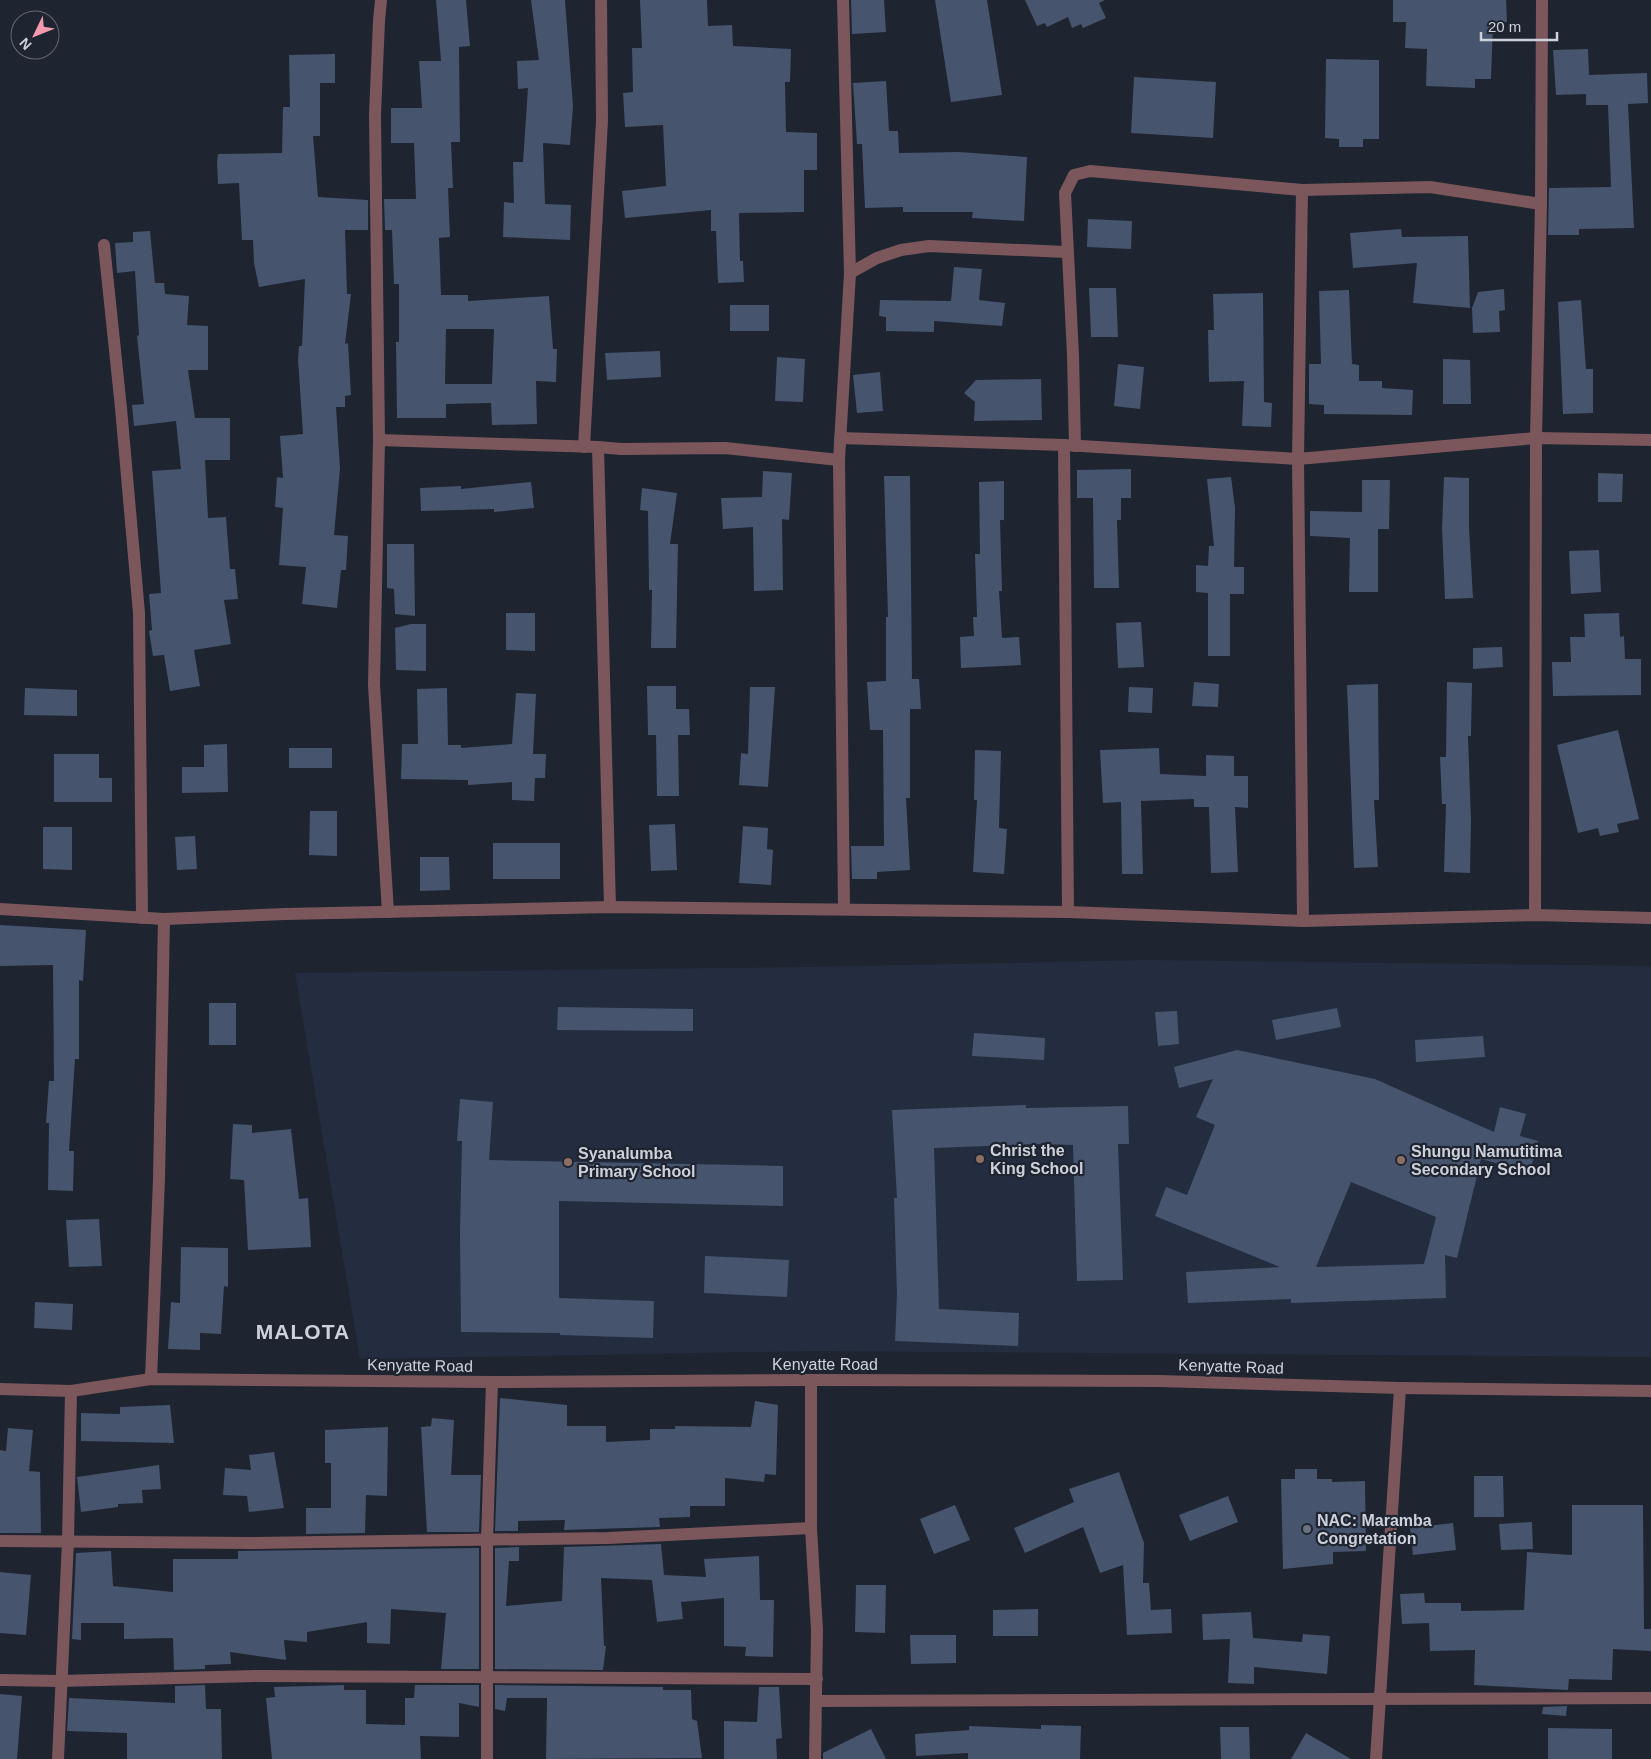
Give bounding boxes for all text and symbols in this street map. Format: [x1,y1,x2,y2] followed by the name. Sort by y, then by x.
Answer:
[10,10,60,60] north arrow
[1481,10,1557,42] scale bar
[1488,18,1521,35] text: 20 m
[16,35,35,53] text: N
[990,1142,1083,1177] place label: Christ the King School
[1411,1143,1562,1178] place label: Shungu Namutitima Secondary School
[578,1145,695,1180] place label: Syanalumba Primary School
[974,1153,986,1165] marker: Christ the King School
[1395,1154,1407,1166] marker: Shungu Namutitima Secondary School
[562,1156,574,1168] marker: Syanalumba Primary School
[256,1320,350,1343] district label: MALOTA
[367,1356,473,1375] street label: Kenyatte Road
[772,1356,878,1373] street label: Kenyatte Road
[1178,1356,1284,1377] street label: Kenyatte Road
[1317,1512,1432,1547] place label: NAC: Maramba Congretation
[1301,1523,1313,1535] marker: NAC: Maramba Congretation

